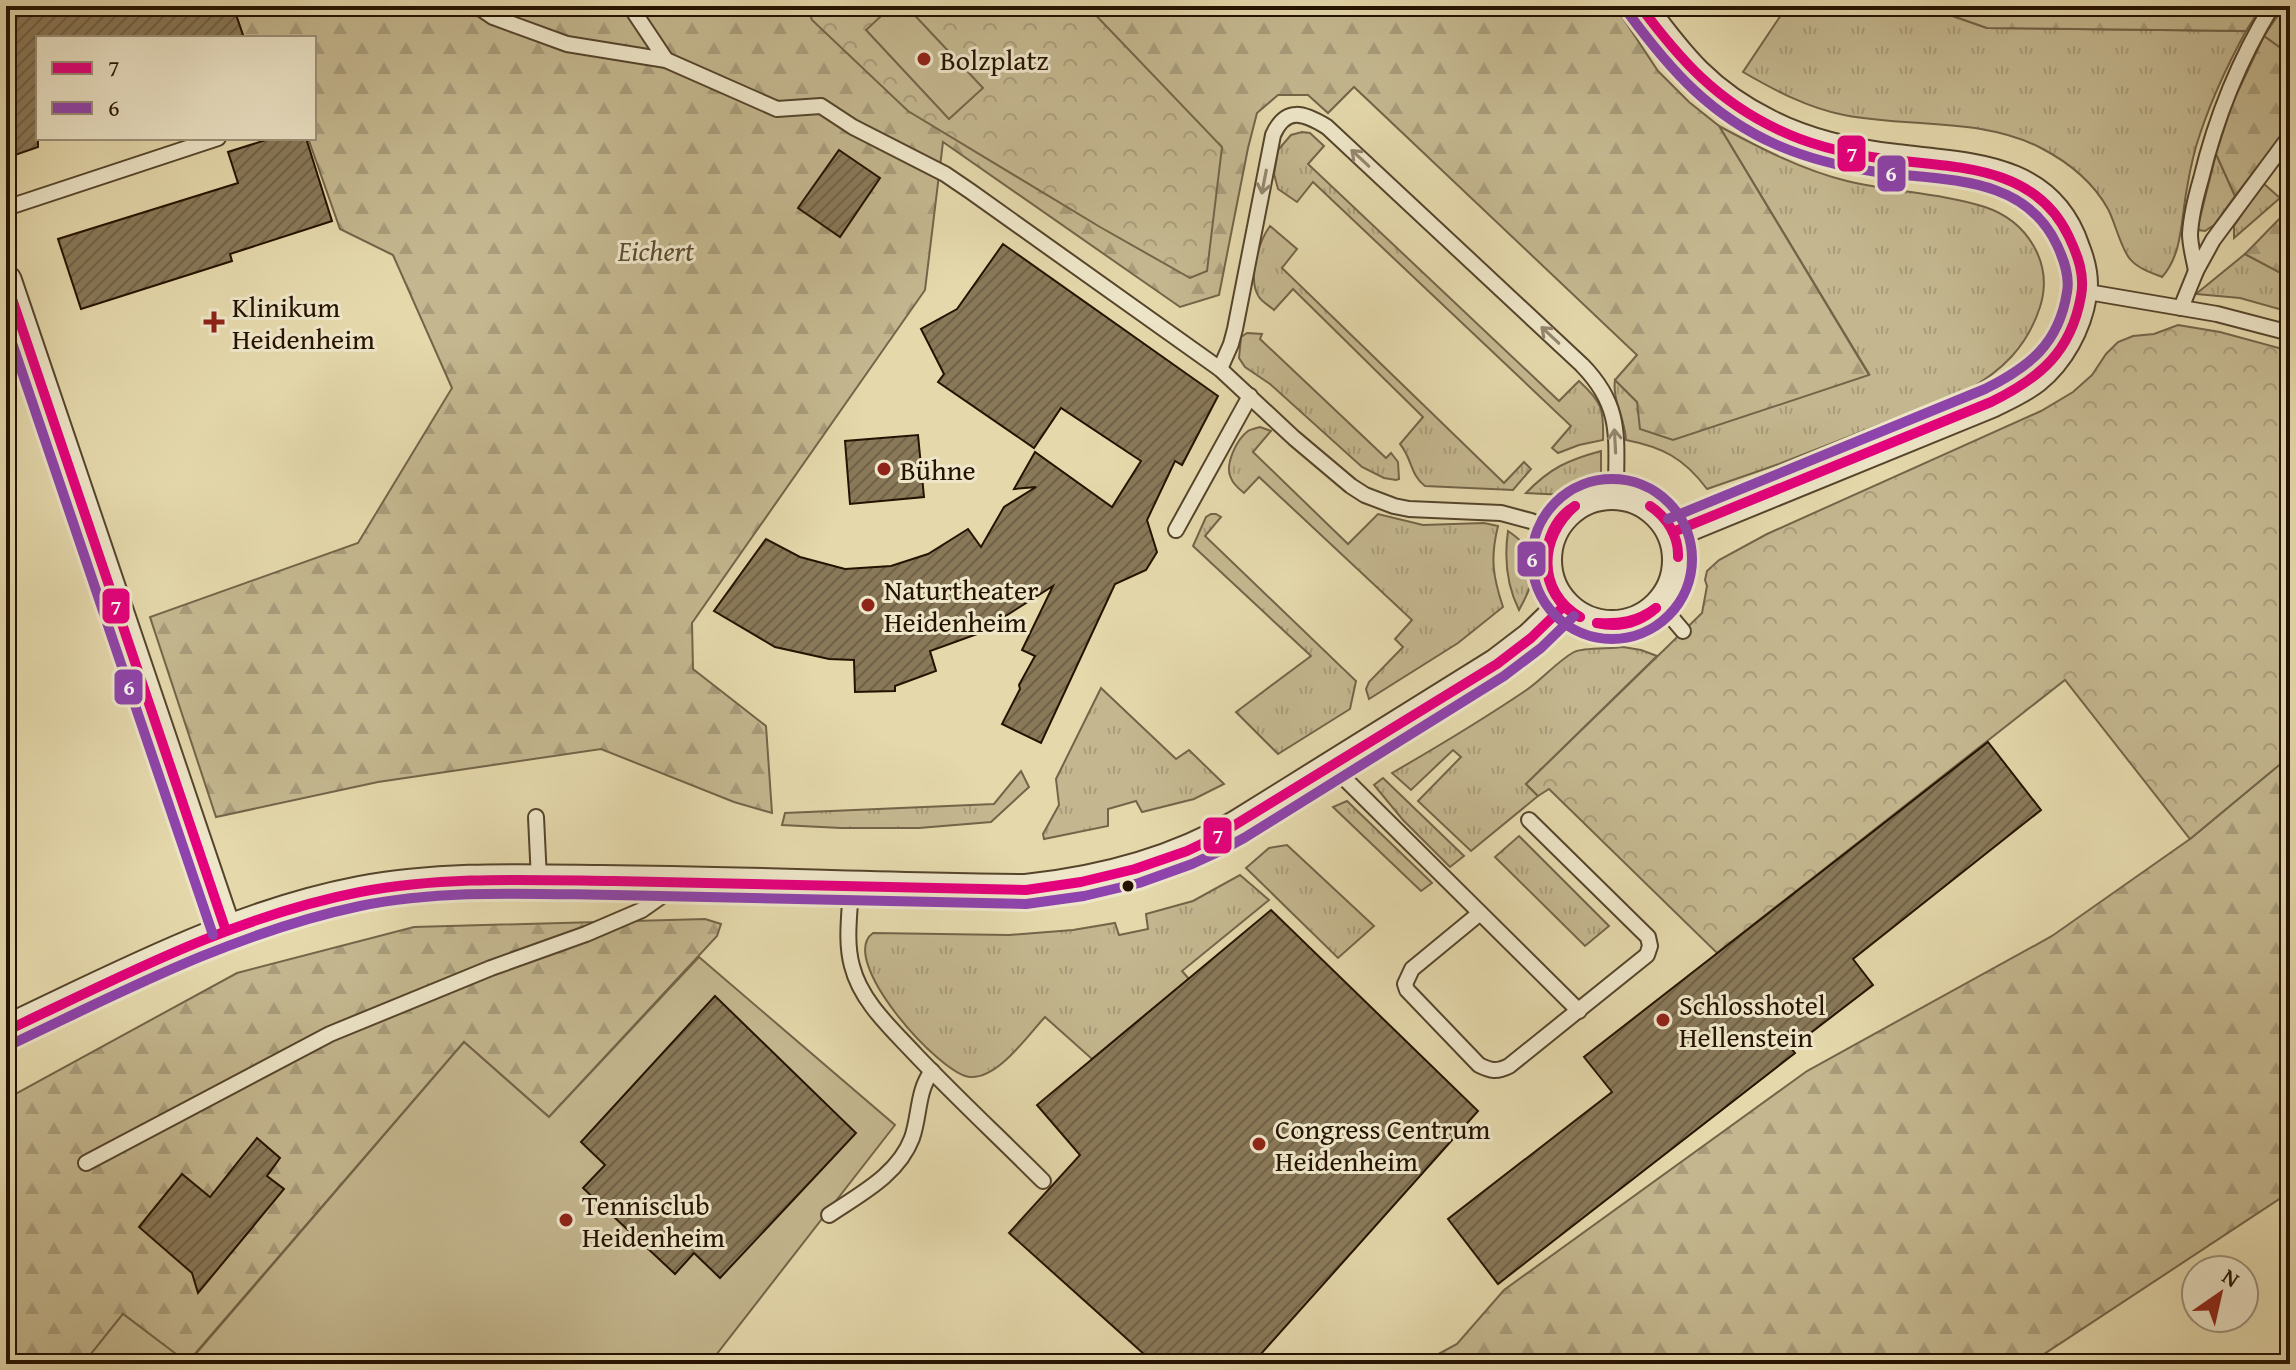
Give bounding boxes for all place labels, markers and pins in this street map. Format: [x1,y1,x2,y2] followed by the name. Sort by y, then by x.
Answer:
[940,39,1049,80] place label: Bolzplatz
[915,50,933,68] marker: Bolzplatz
[232,286,375,359] place label: Klinikum Heidenheim
[203,311,225,333] marker: Klinikum Heidenheim
[900,449,976,490] place label: Bühne
[875,460,893,478] marker: Bühne
[884,569,1039,642] place label: Naturtheater Heidenheim
[859,596,877,614] marker: Naturtheater Heidenheim
[1120,878,1136,894] unlabelled marker
[1679,984,1826,1057] place label: Schlosshotel Hellenstein
[1654,1011,1672,1029] marker: Schlosshotel Hellenstein
[1275,1108,1490,1181] place label: Congress Centrum Heidenheim
[1250,1135,1268,1153] marker: Congress Centrum Heidenheim
[582,1184,725,1257] place label: Tennisclub Heidenheim
[557,1211,575,1229] marker: Tennisclub Heidenheim

